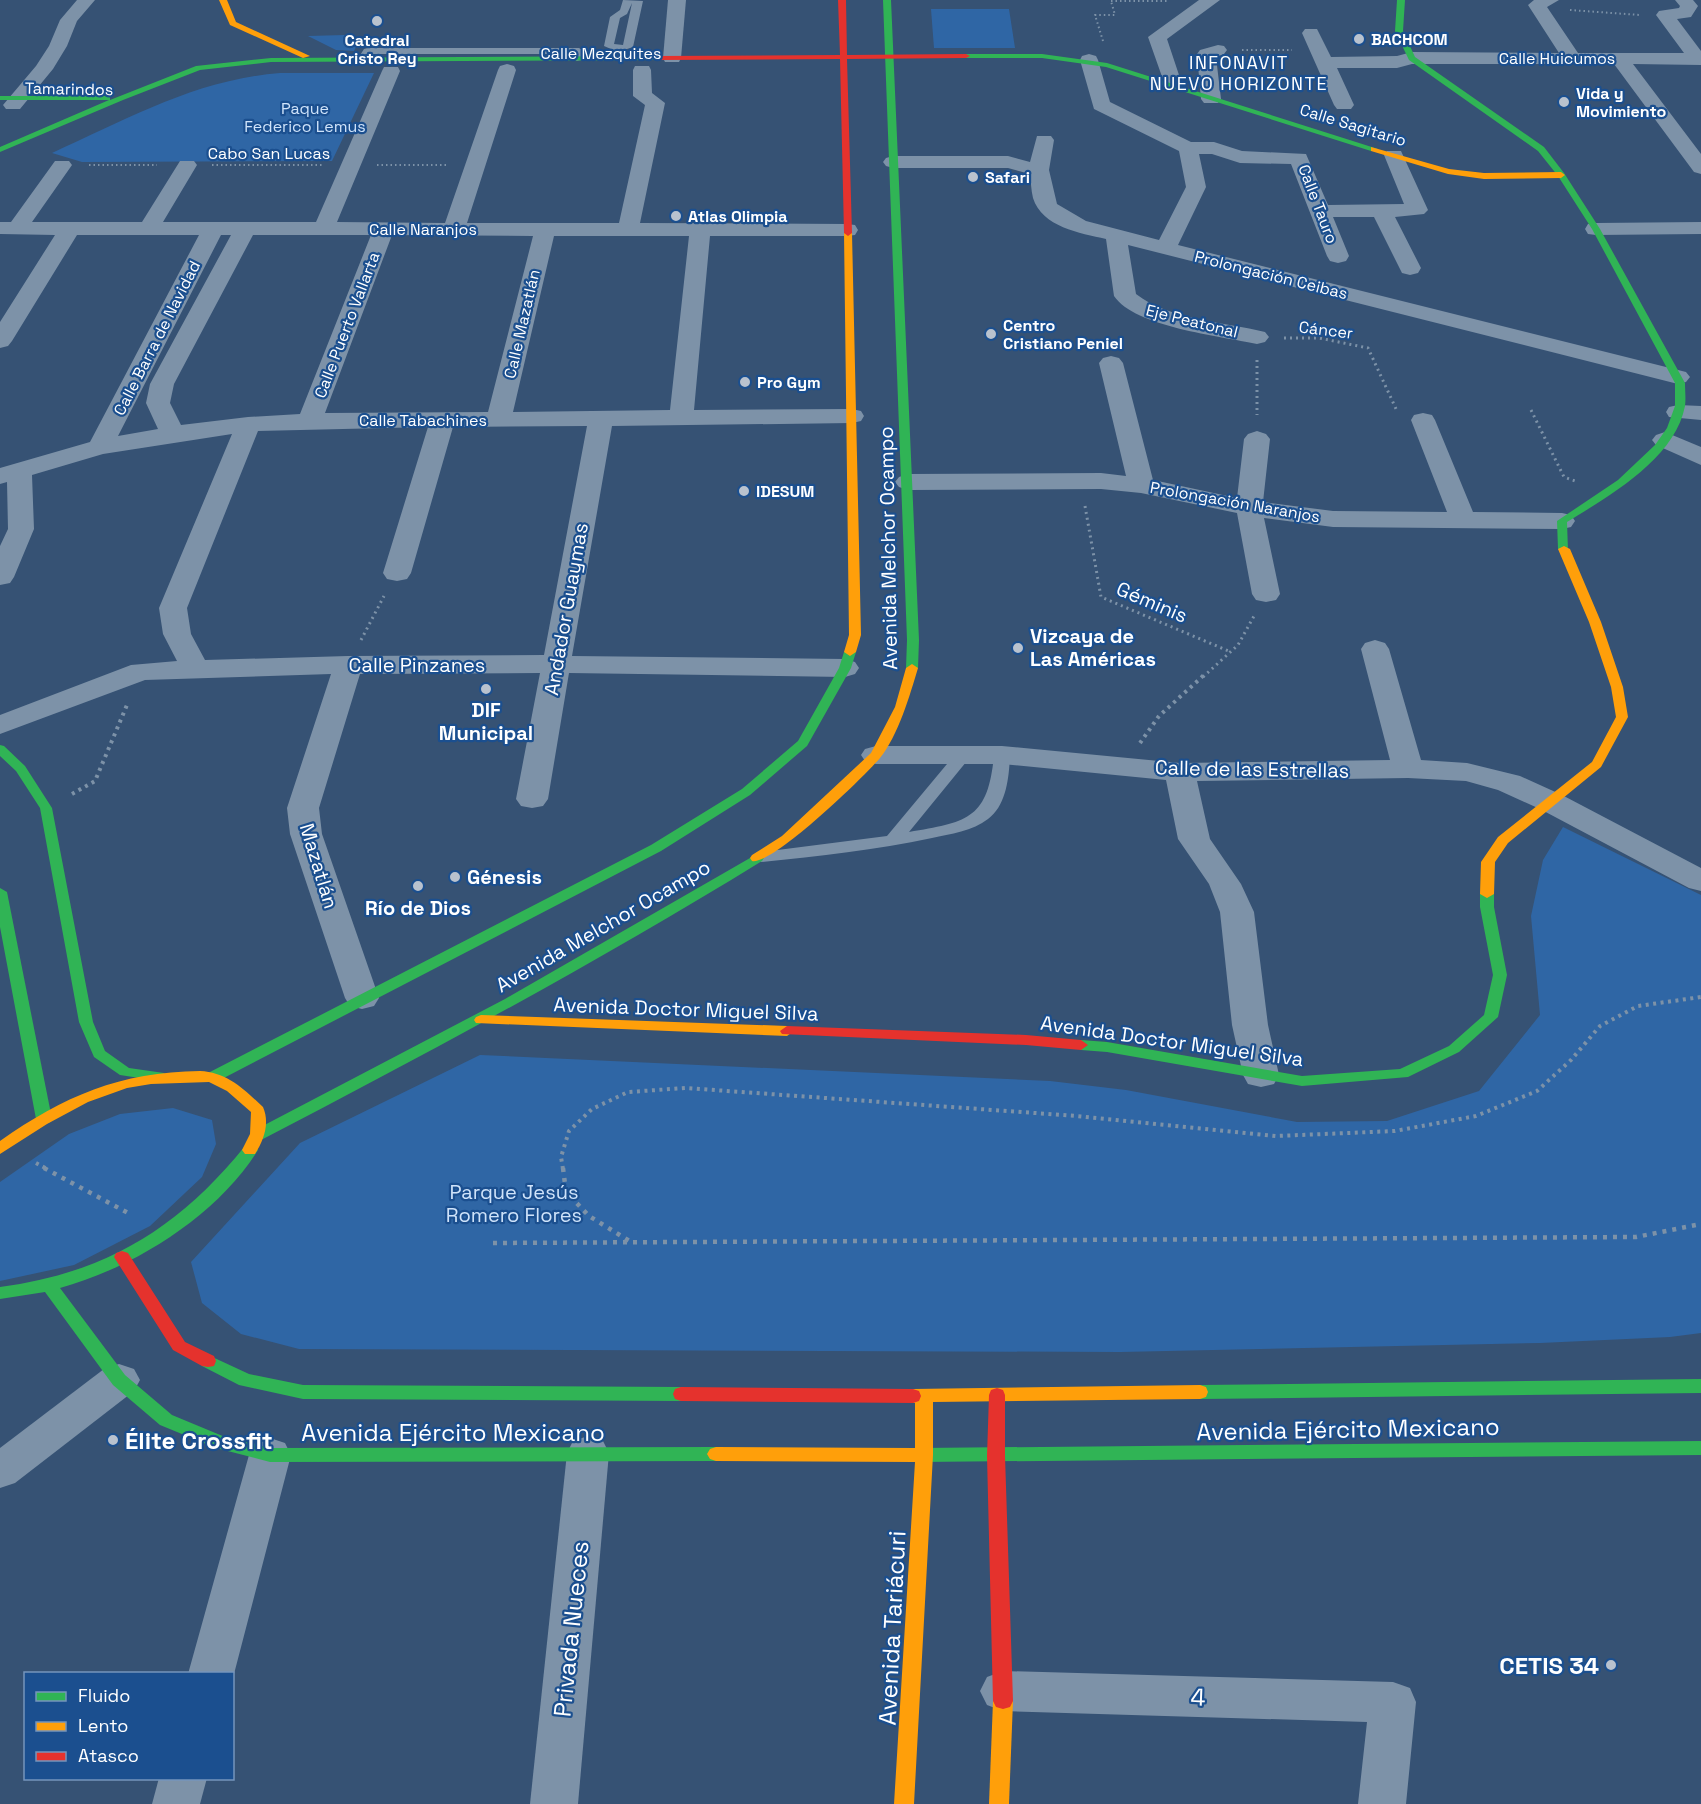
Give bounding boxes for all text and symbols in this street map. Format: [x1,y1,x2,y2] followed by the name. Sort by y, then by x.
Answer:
[370,14,384,28] marker: Catedral Cristo Rey
[1371,29,1448,50] place label: BACHCOM
[337,30,417,69] place label: Catedral Cristo Rey
[1352,32,1366,46] marker: BACHCOM
[541,43,661,64] street label: Calle Mezquites
[1499,48,1615,69] street label: Calle Huicumos
[1150,51,1328,95] district label: INFONAVIT NUEVO HORIZONTE
[25,78,113,100] street label: Tamarindos
[1576,83,1666,122] place label: Vida y Movimiento
[1557,95,1571,109] marker: Vida y Movimiento
[244,98,366,137] park label: Paque Federico Lemus
[1297,99,1409,151] street label: Calle Sagitario
[208,143,330,164] street label: Cabo San Lucas
[1293,162,1343,246] street label: Calle Tauro
[985,167,1030,188] place label: Safari
[966,170,980,184] marker: Safari
[688,206,788,227] place label: Atlas Olimpia
[669,209,683,223] marker: Atlas Olimpia
[369,219,477,240] street label: Calle Naranjos
[1192,246,1350,304] street label: Prolongación Ceibas
[309,249,385,401] street label: Calle Puerto Vallarta
[109,257,205,419] street label: Calle Barra de Navidad
[499,267,545,381] street label: Calle Mazatlán
[1144,299,1240,343] street label: Eje Peatonal
[1003,315,1123,354] place label: Centro Cristiano Peniel
[1298,316,1354,344] street label: Cáncer
[984,327,998,341] marker: Centro Cristiano Peniel
[757,372,821,393] place label: Pro Gym
[738,375,752,389] marker: Pro Gym
[359,410,487,431] street label: Calle Tabachines
[873,426,903,670] street label: Avenida Melchor Ocampo
[1148,477,1322,527] street label: Prolongación Naranjos
[756,481,814,502] place label: IDESUM
[737,484,751,498] marker: IDESUM
[538,521,594,697] street label: Andador Guaymas
[1112,575,1192,629] street label: Géminis
[1030,623,1156,672] place label: Vizcaya de Las Américas
[1011,641,1025,655] marker: Vizcaya de Las Américas
[349,652,485,678] street label: Calle Pinzanes
[479,682,493,696] marker: DIF Municipal
[439,697,533,746] place label: DIF Municipal
[1155,754,1349,784] street label: Calle de las Estrellas
[294,820,344,912] street label: Mazatlán
[491,854,715,998] street label: Avenida Melchor Ocampo
[467,864,542,890] place label: Génesis
[448,870,462,884] marker: Génesis
[411,879,425,893] marker: Río de Dios
[365,895,471,921] place label: Río de Dios
[553,991,819,1027] street label: Avenida Doctor Miguel Silva
[1039,1010,1305,1072] street label: Avenida Doctor Miguel Silva
[446,1179,582,1228] park label: Parque Jesús Romero Flores
[1196,1411,1500,1447] street label: Avenida Ejército Mexicano
[301,1417,605,1448] street label: Avenida Ejército Mexicano
[125,1425,273,1456] place label: Élite Crossfit
[106,1433,120,1447] marker: Élite Crossfit
[871,1530,913,1726] street label: Avenida Tariácuri
[546,1539,596,1719] street label: Privada Nueces
[1499,1650,1599,1681] place label: CETIS 34
[1604,1658,1618,1672] marker: CETIS 34
[24,1672,234,1780] legend
[1190,1681,1206,1713] street label: 4
[78,1684,130,1707] text: Fluido
[78,1714,128,1737] text: Lento
[78,1744,139,1767] text: Atasco

